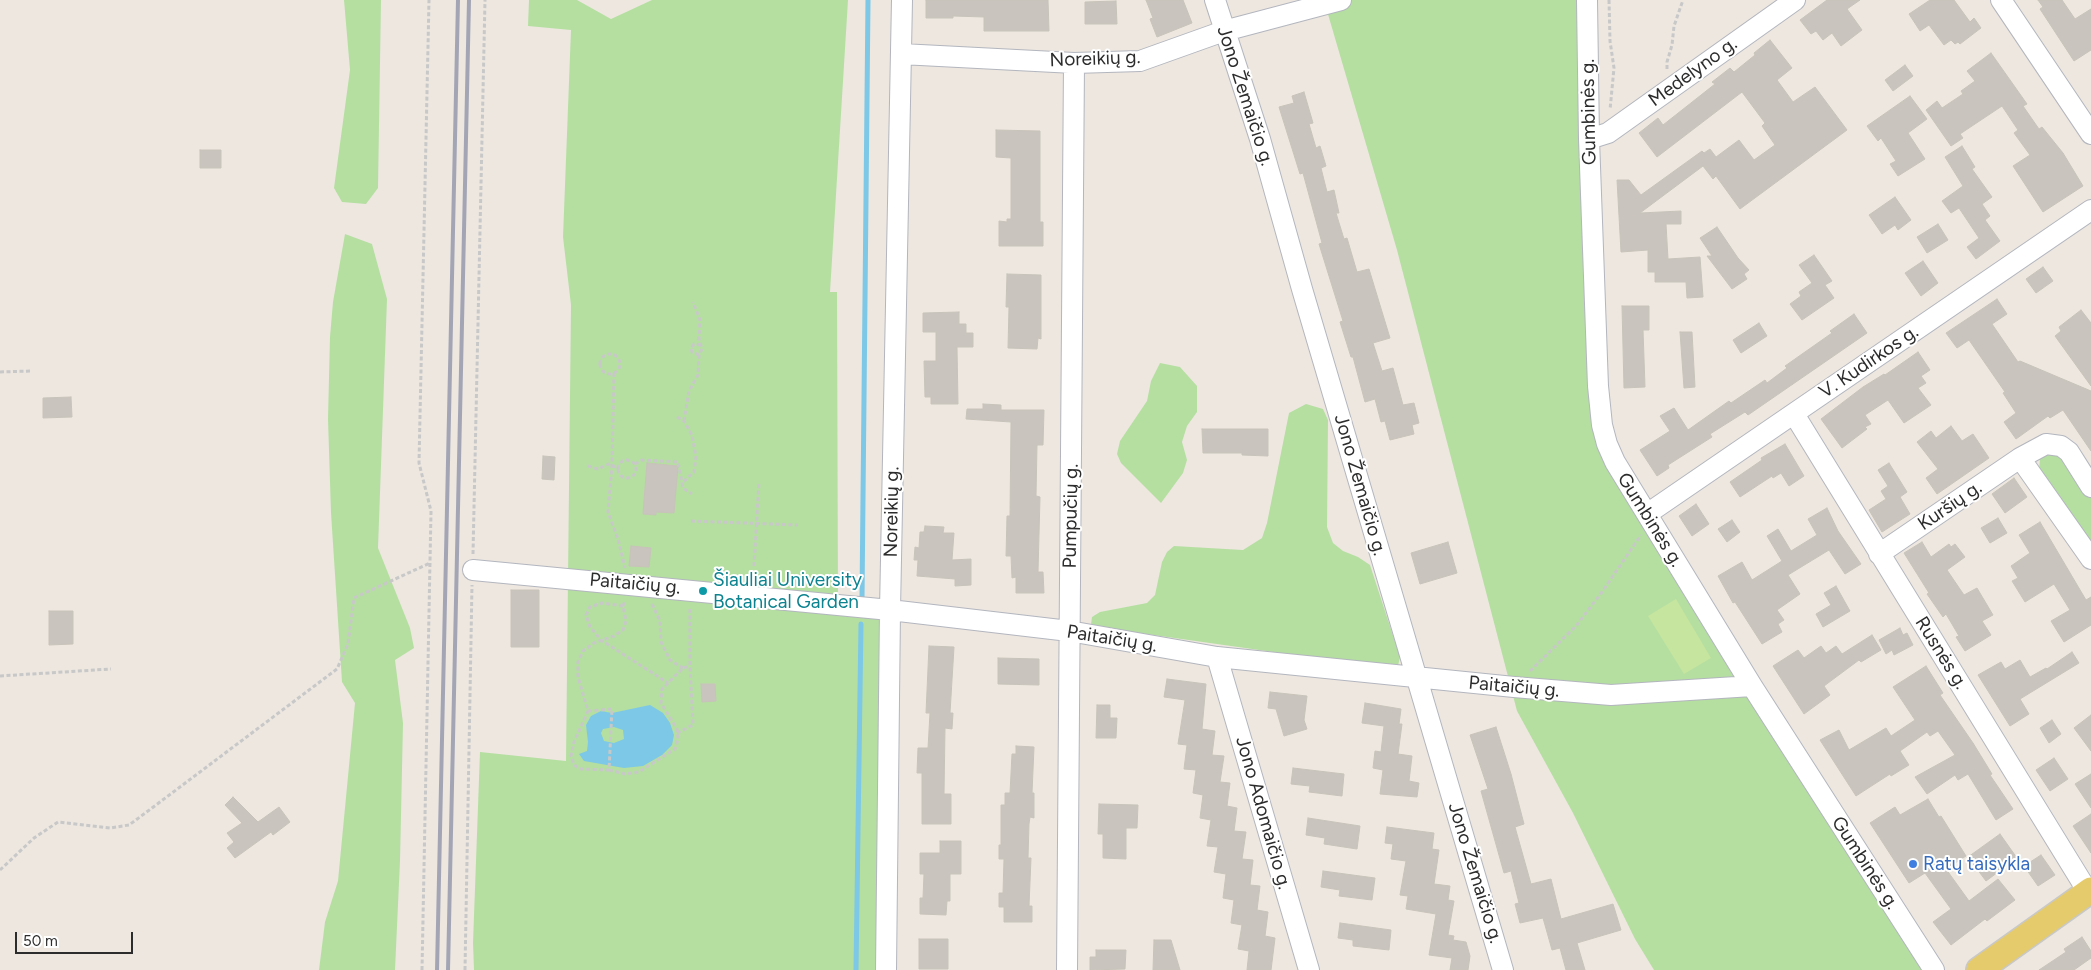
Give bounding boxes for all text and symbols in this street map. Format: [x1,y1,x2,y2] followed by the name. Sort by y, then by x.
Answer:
[1212,23,1278,169] street label: Jono Žemaičio g.
[1644,32,1742,112] street label: Medelyno g.
[1049,46,1141,72] street label: Noreikių g.
[1577,59,1601,165] street label: Gumbinės g.
[1815,321,1923,403] street label: V. Kudirkos g.
[1329,412,1391,558] street label: Jono Žemaičio g.
[1059,464,1083,568] street label: Pumpučių g.
[880,466,904,558] street label: Noreikių g.
[1612,469,1688,571] street label: Gumbinės g.
[1914,476,1986,536] street label: Kuršių g.
[589,569,681,599] street label: Paitaičių g.
[713,569,862,613] place label: Šiauliai University Botanical Garden
[697,585,709,597] marker: Šiauliai University Botanical Garden
[1910,613,1972,693] street label: Rusnės g.
[1065,621,1159,657] street label: Paitaičių g.
[1468,672,1560,702] street label: Paitaičių g.
[1230,734,1296,892] street label: Jono Adomaičio g.
[1443,800,1507,946] street label: Jono Žemaičio g.
[1826,812,1904,914] street label: Gumbinės g.
[1923,853,2030,875] place label: Ratų taisykla
[1907,858,1919,870] marker: Ratų taisykla
[18,922,135,954] scale bar
[23,932,58,950] text: 50 m

